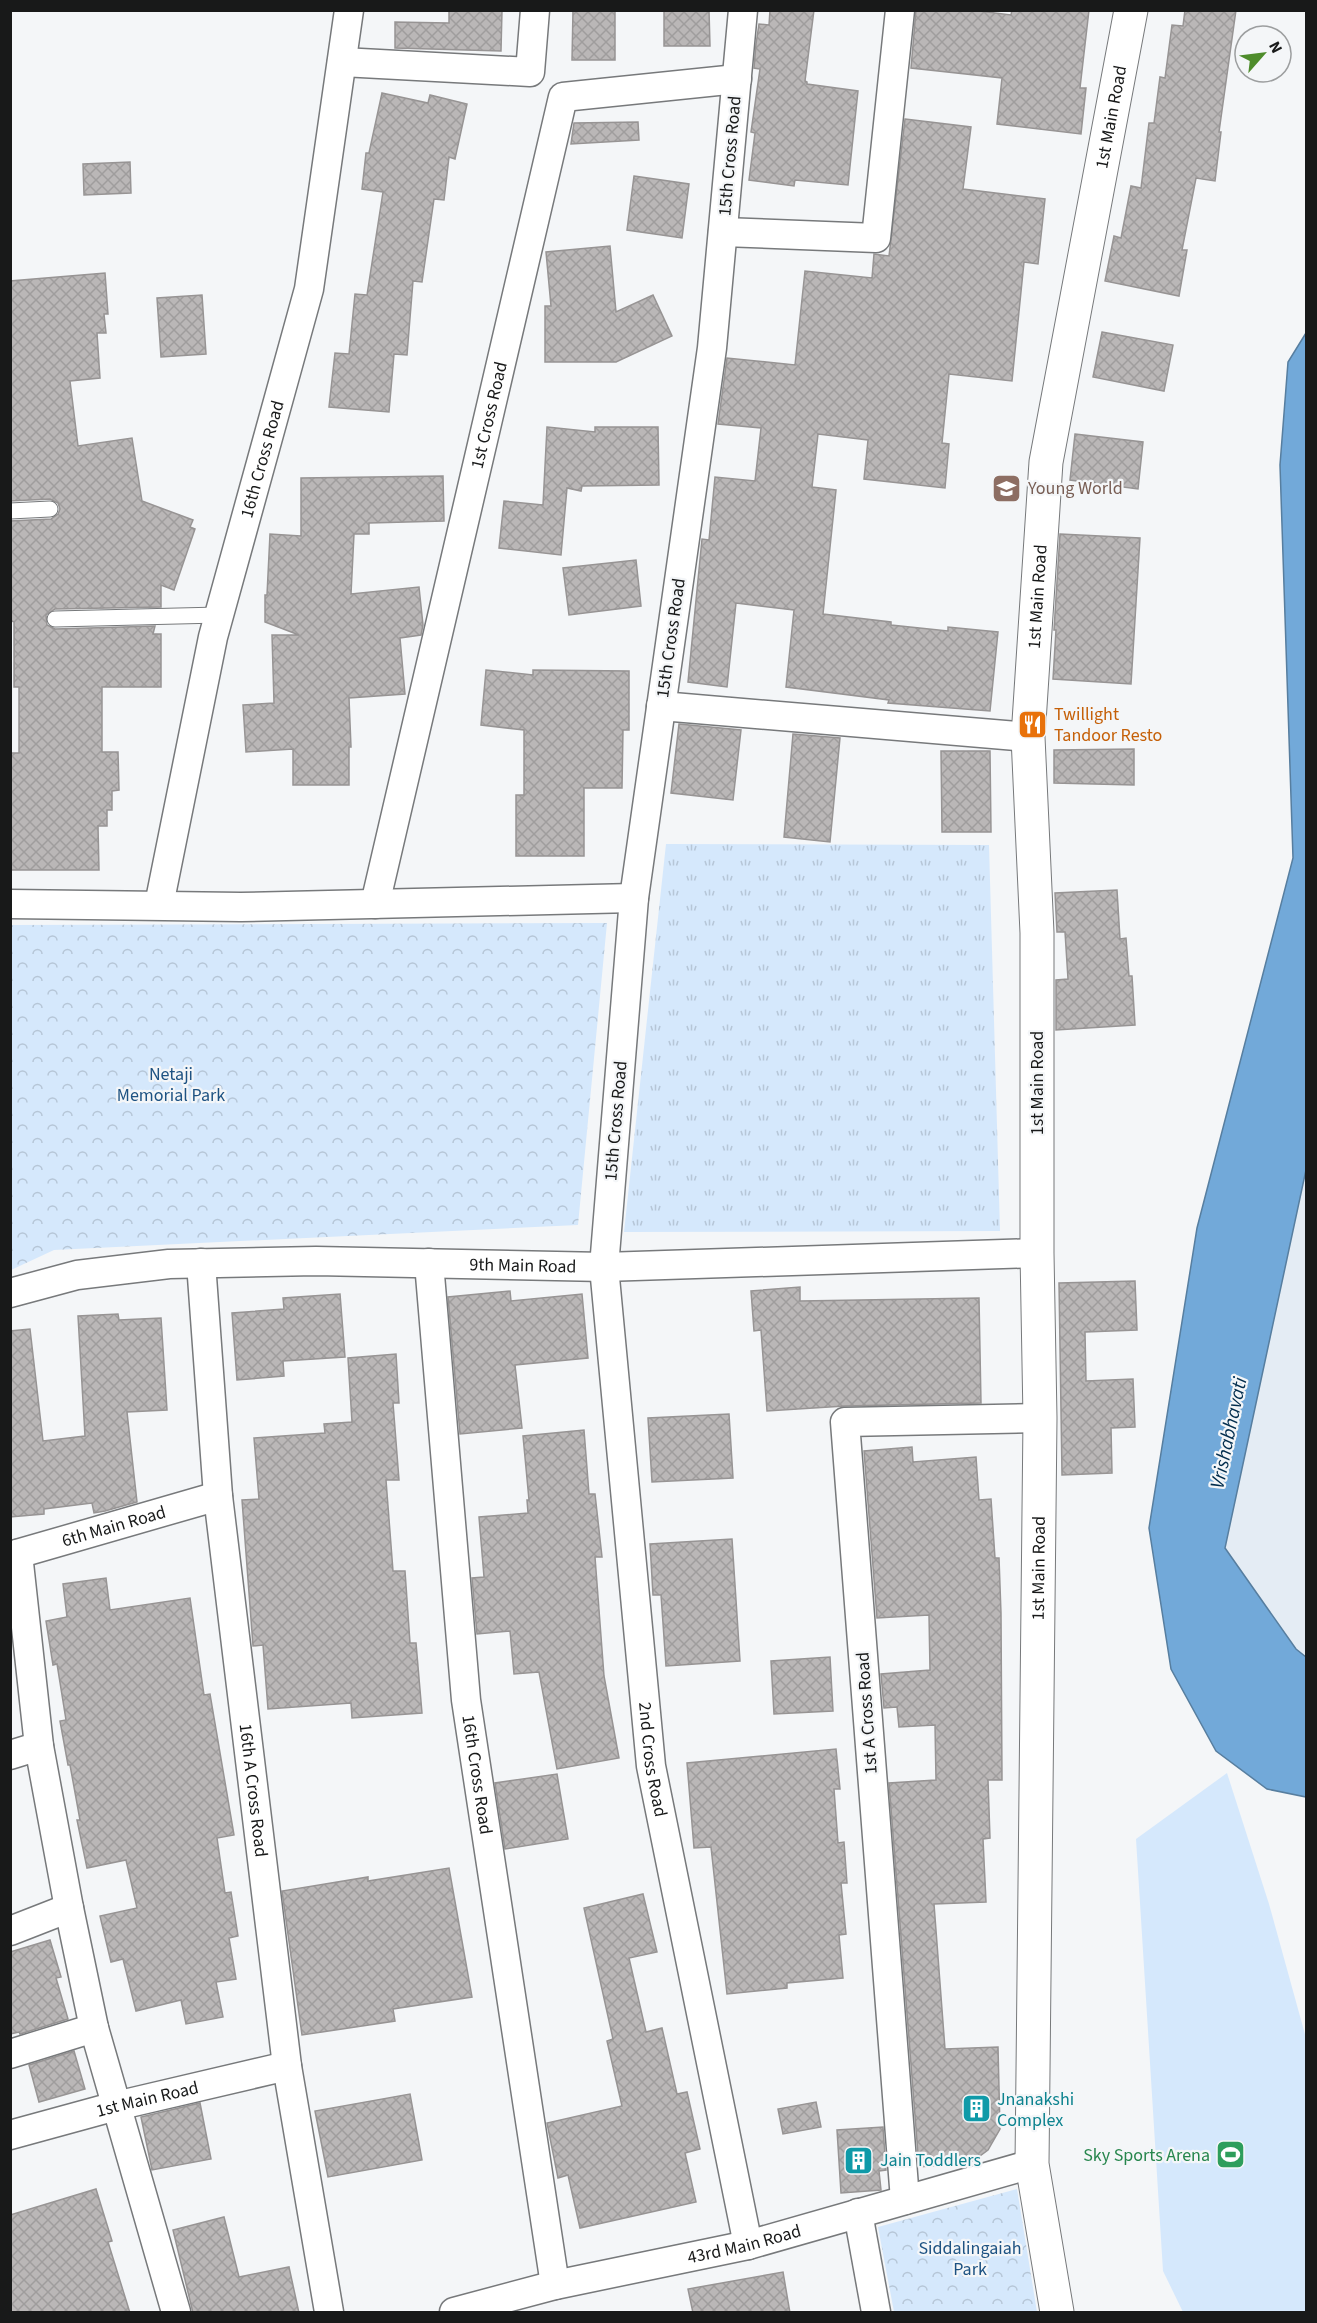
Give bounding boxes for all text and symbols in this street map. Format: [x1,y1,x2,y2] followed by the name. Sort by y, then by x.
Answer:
[1233,24,1293,84] north arrow
[1263,38,1288,57] text: N
[1089,63,1133,171] street label: 1st Main Road
[712,95,748,217] street label: 15th Cross Road
[464,359,513,471] street label: 1st Cross Road
[234,397,290,521] street label: 16th Cross Road
[991,472,1023,504] school or university icon: Young World
[1027,476,1123,501] place label: Young World
[1021,544,1053,650] street label: 1st Main Road
[650,576,692,700] street label: 15th Cross Road
[1054,702,1162,748] place label: Twillight Tandoor Resto
[1017,708,1049,740] restaurant icon: Twillight Tandoor Resto
[1025,1031,1050,1135] street label: 1st Main Road
[598,1060,634,1182] street label: 15th Cross Road
[117,1062,225,1108] park label: Netaji Memorial Park
[469,1252,577,1279] street label: 9th Main Road
[1204,1375,1254,1491] water label: Vrishabhavati
[59,1499,169,1553] street label: 6th Main Road
[1025,1516,1051,1621] street label: 1st Main Road
[850,1651,884,1775] street label: 1st A Cross Road
[633,1701,673,1819] street label: 2nd Cross Road
[456,1713,499,1836] street label: 16th Cross Road
[233,1722,274,1858] street label: 16th A Cross Road
[93,2075,201,2123] street label: 1st Main Road
[997,2087,1074,2133] place label: Jnanakshi Complex
[960,2093,992,2125] building icon: Jnanakshi Complex
[1215,2139,1247,2171] sports icon: Sky Sports Arena
[1083,2143,1210,2168] place label: Sky Sports Arena
[843,2144,875,2176] building icon: Jain Toddlers
[880,2148,981,2173] place label: Jain Toddlers
[685,2218,804,2270] street label: 43rd Main Road
[918,2236,1022,2282] park label: Siddalingaiah Park

